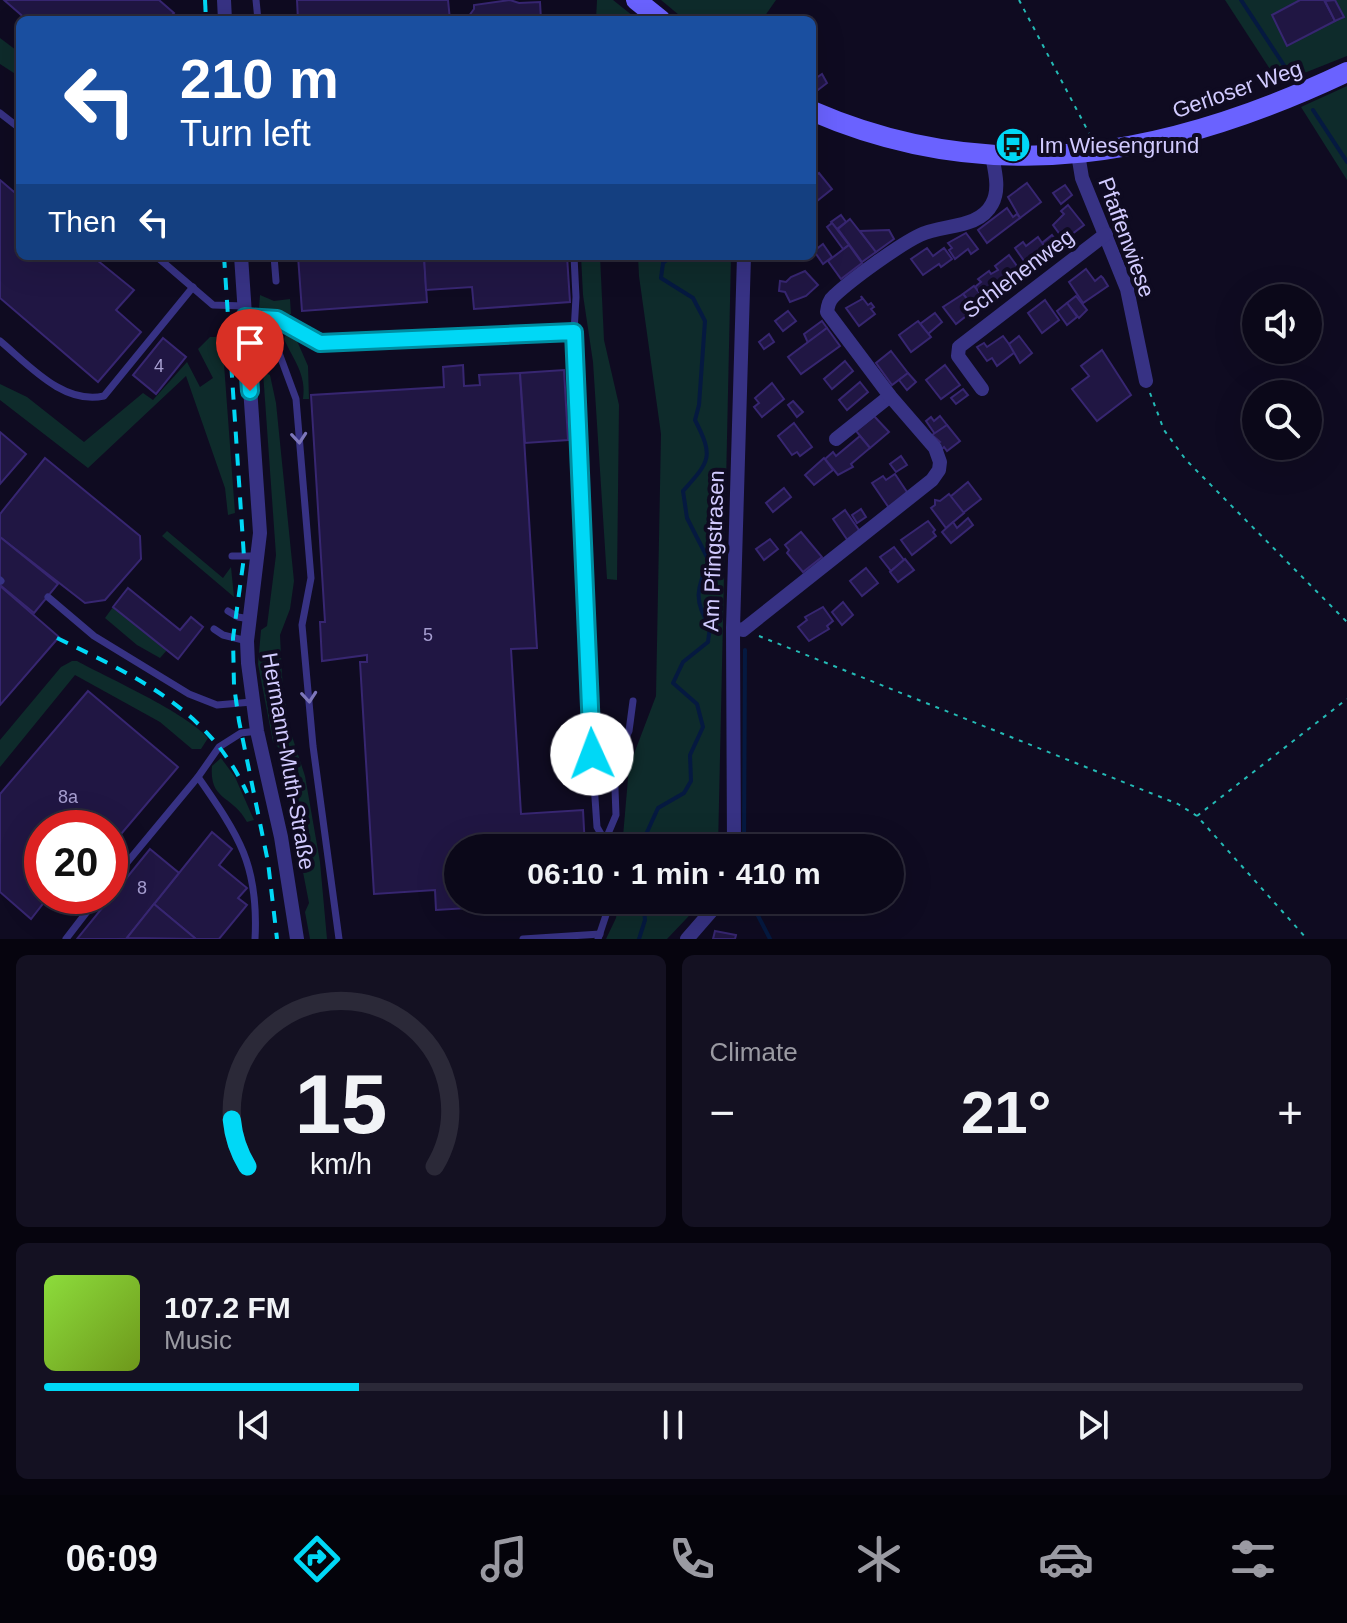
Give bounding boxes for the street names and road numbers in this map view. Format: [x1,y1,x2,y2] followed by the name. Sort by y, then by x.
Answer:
[1169,56,1305,123] street label: Gerloser Weg
[1093,174,1160,300] street label: Pfaffenwiese
[958,224,1079,323] street label: Schlehenweg
[698,470,729,632] street label: Am Pfingstrasen
[257,651,320,872] street label: Hermann-Muth-Straße

